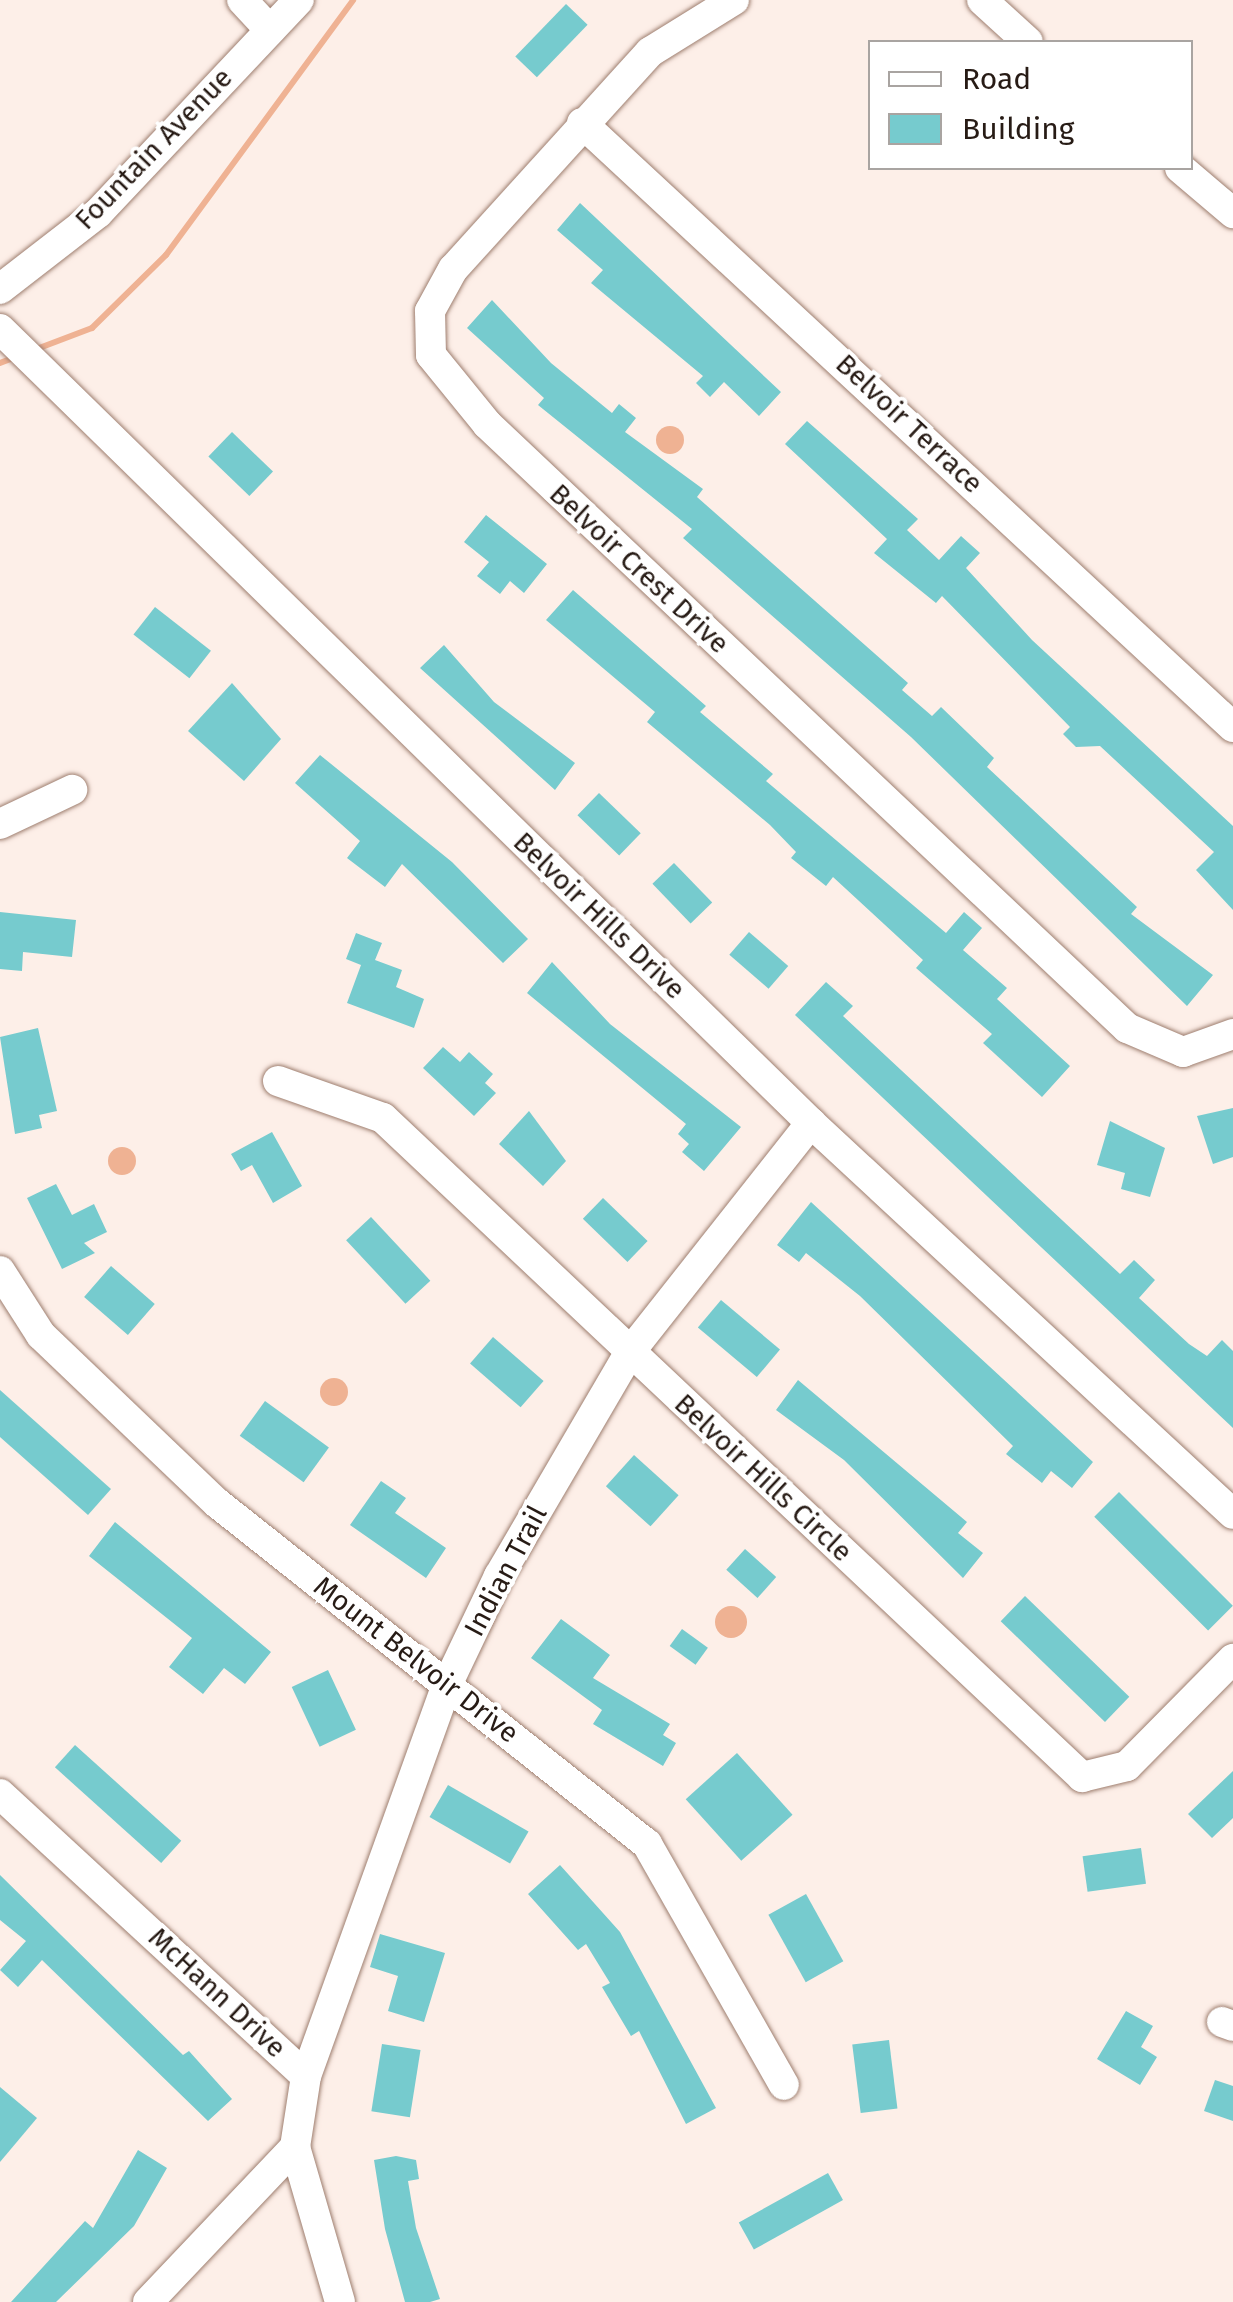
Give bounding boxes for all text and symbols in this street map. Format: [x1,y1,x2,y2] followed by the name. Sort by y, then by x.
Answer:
[868,40,1193,170] legend
[68,61,240,237] street label: Fountain Avenue
[962,61,1031,97] text: Road
[962,111,1074,147] text: Building
[829,347,989,501] street label: Belvoir Terrace
[542,477,736,661] street label: Belvoir Crest Drive
[506,825,692,1007] street label: Belvoir Hills Drive
[667,1387,859,1569] street label: Belvoir Hills Circle
[458,1500,554,1642] street label: Indian Trail
[307,1570,525,1750] street label: Mount Belvoir Drive
[141,1921,293,2065] street label: McHann Drive

